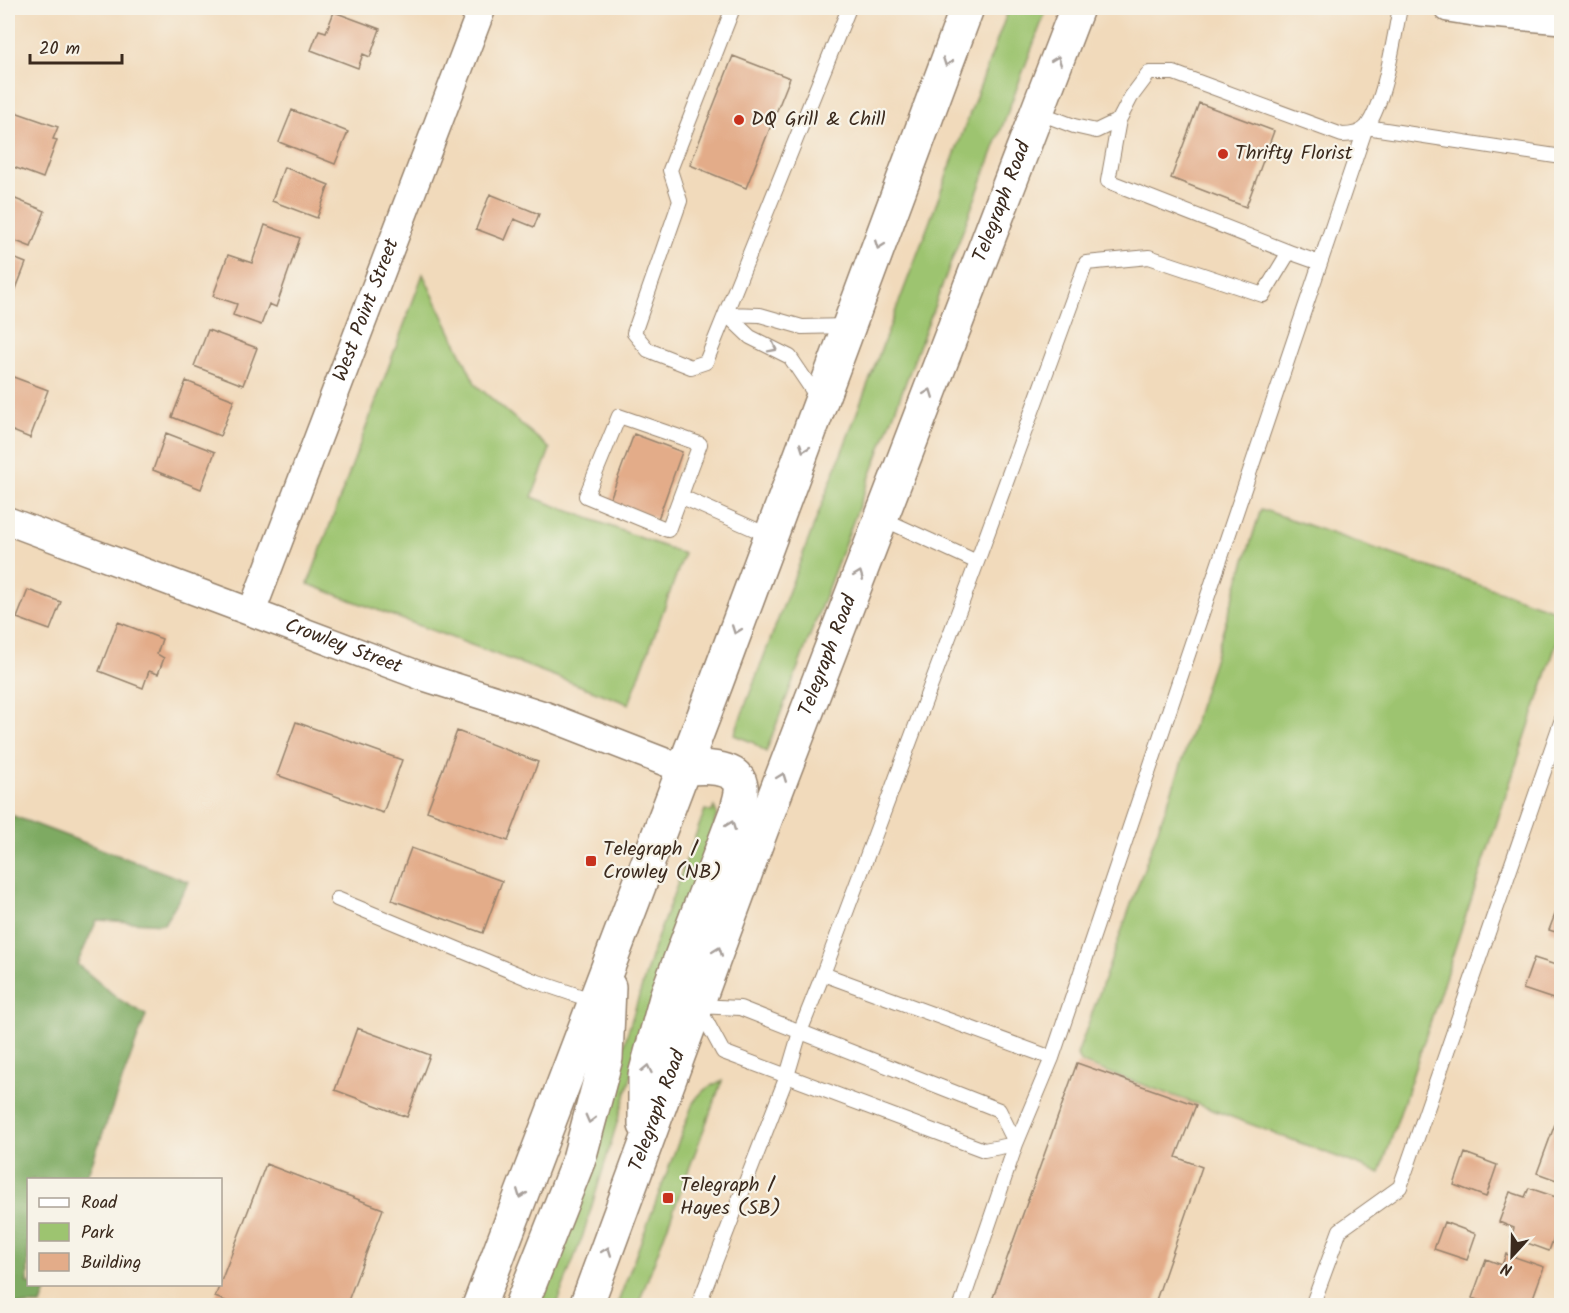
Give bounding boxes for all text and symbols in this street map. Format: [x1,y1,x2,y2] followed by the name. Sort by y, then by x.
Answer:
[30,27,122,65] scale bar
[39,35,80,64] text: 20 m
[1050,55,1062,66] one-way arrow
[941,56,954,67] one-way arrow
[751,104,886,136] place label: DQ Grill & Chill
[732,113,746,127] marker: DQ Grill & Chill
[965,136,1041,267] street label: Telegraph Road
[1235,138,1353,170] place label: Thrifty Florist
[1216,147,1230,161] marker: Thrifty Florist
[325,234,409,386] street label: West Point Street
[873,239,886,250] one-way arrow
[766,341,777,352] one-way arrow
[922,388,934,399] one-way arrow
[798,442,811,452] one-way arrow
[852,570,864,581] one-way arrow
[791,589,866,721] street label: Telegraph Road
[280,610,407,683] street label: Crowley Street
[730,625,743,635] one-way arrow
[775,772,787,783] one-way arrow
[724,821,736,832] one-way arrow
[603,834,721,889] place label: Telegraph / Crowley (NB)
[584,854,598,868] marker: Telegraph / Crowley (NB)
[710,946,723,957] one-way arrow
[621,1044,695,1176] street label: Telegraph Road
[640,1064,653,1074] one-way arrow
[584,1114,597,1124] one-way arrow
[680,1170,781,1225] place label: Telegraph / Hayes (SB)
[27,1178,222,1286] legend
[516,1188,529,1199] one-way arrow
[81,1189,118,1218] text: Road
[661,1191,675,1205] marker: Telegraph / Hayes (SB)
[81,1219,114,1248] text: Park
[1482,1226,1542,1286] north arrow
[599,1246,612,1257] one-way arrow
[81,1249,141,1278] text: Building
[1498,1255,1516,1282] text: N

